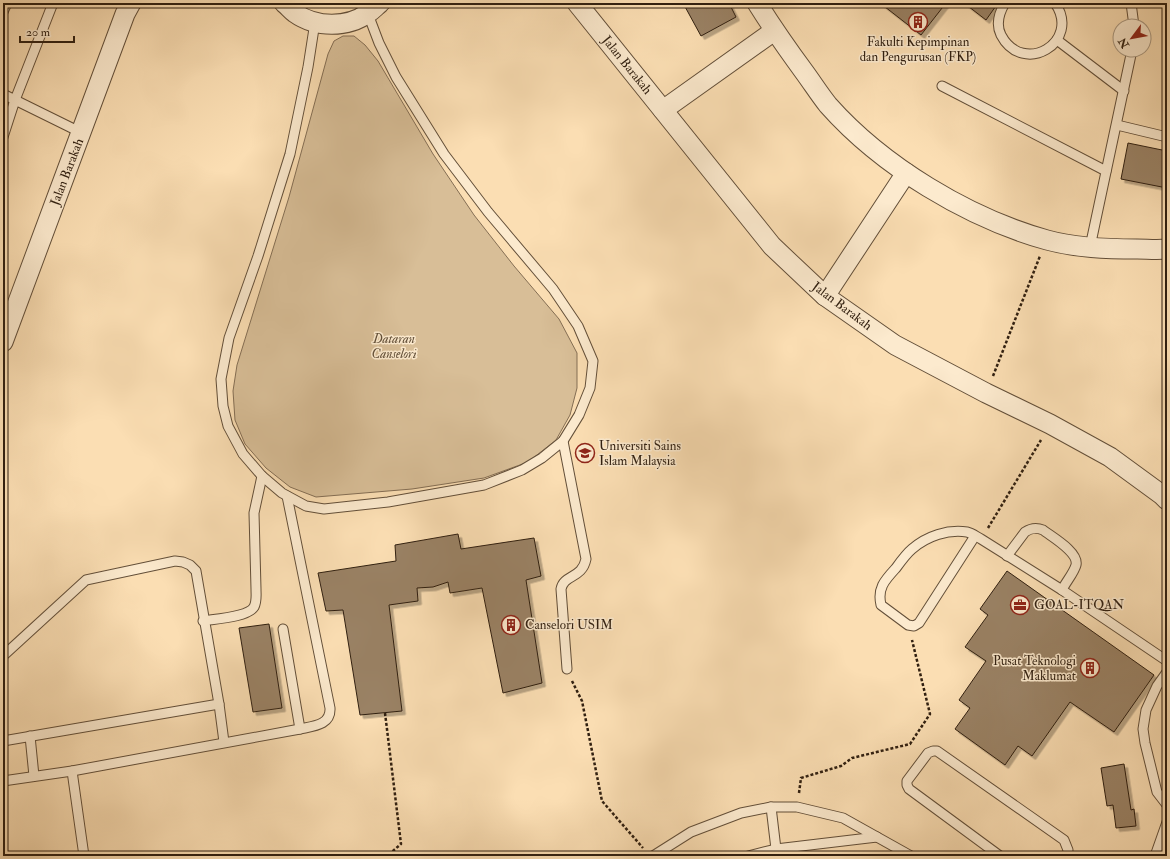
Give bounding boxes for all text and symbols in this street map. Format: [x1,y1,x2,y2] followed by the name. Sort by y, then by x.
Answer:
[907,11,929,33] building icon: Fakulti Kepimpinan dan Pengurusan (FKP)
[20,18,74,44] scale bar
[1112,18,1152,58] north arrow
[26,25,51,40] text: 20 m
[598,32,656,98] street label: Jalan Barakah
[860,34,976,65] place label: Fakulti Kepimpinan dan Pengurusan (FKP)
[1115,34,1133,52] text: N
[46,136,87,209] street label: Jalan Barakah
[808,278,875,334] street label: Jalan Barakah
[372,331,417,362] park label: Dataran Canselori
[599,438,681,470] place label: Universiti Sains Islam Malaysia
[574,442,596,464] school or university icon: Universiti Sains Islam Malaysia
[1009,594,1031,616] office icon: GOAL-ITQAN
[1034,597,1124,613] place label: GOAL-ITQAN
[500,614,522,636] building icon: Canselori USIM
[525,617,613,633] place label: Canselori USIM
[993,653,1077,684] place label: Pusat Teknologi Maklumat
[1079,657,1101,679] building icon: Pusat Teknologi Maklumat

